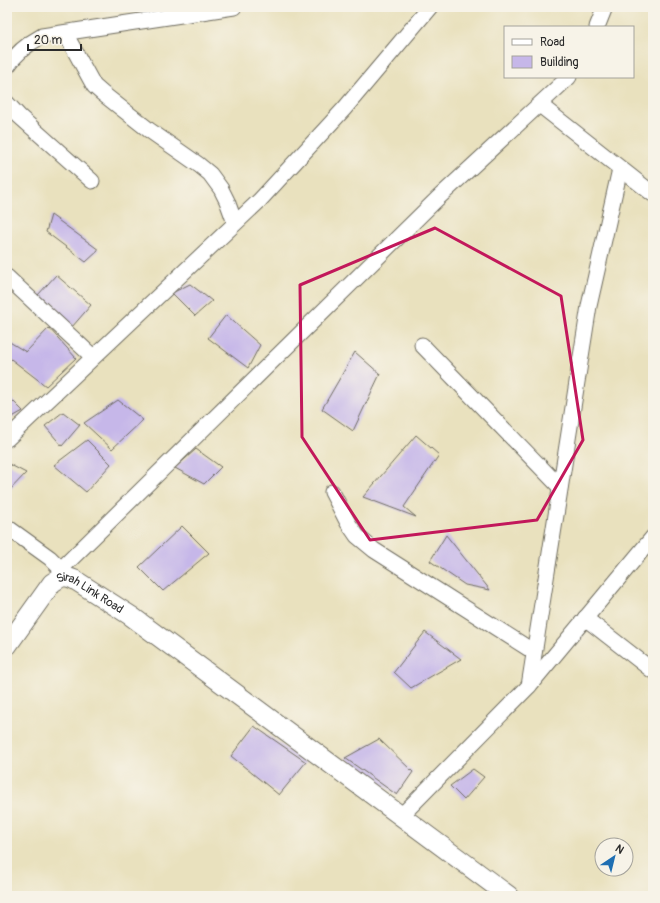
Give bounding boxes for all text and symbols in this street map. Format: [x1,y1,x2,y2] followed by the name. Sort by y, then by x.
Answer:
[28,26,81,52] scale bar
[504,26,634,78] legend
[34,33,63,48] text: 20 m
[540,35,565,50] text: Road
[540,55,579,70] text: Building
[54,569,126,617] street label: Sirah Link Road
[594,837,634,877] north arrow
[613,842,627,857] text: N

